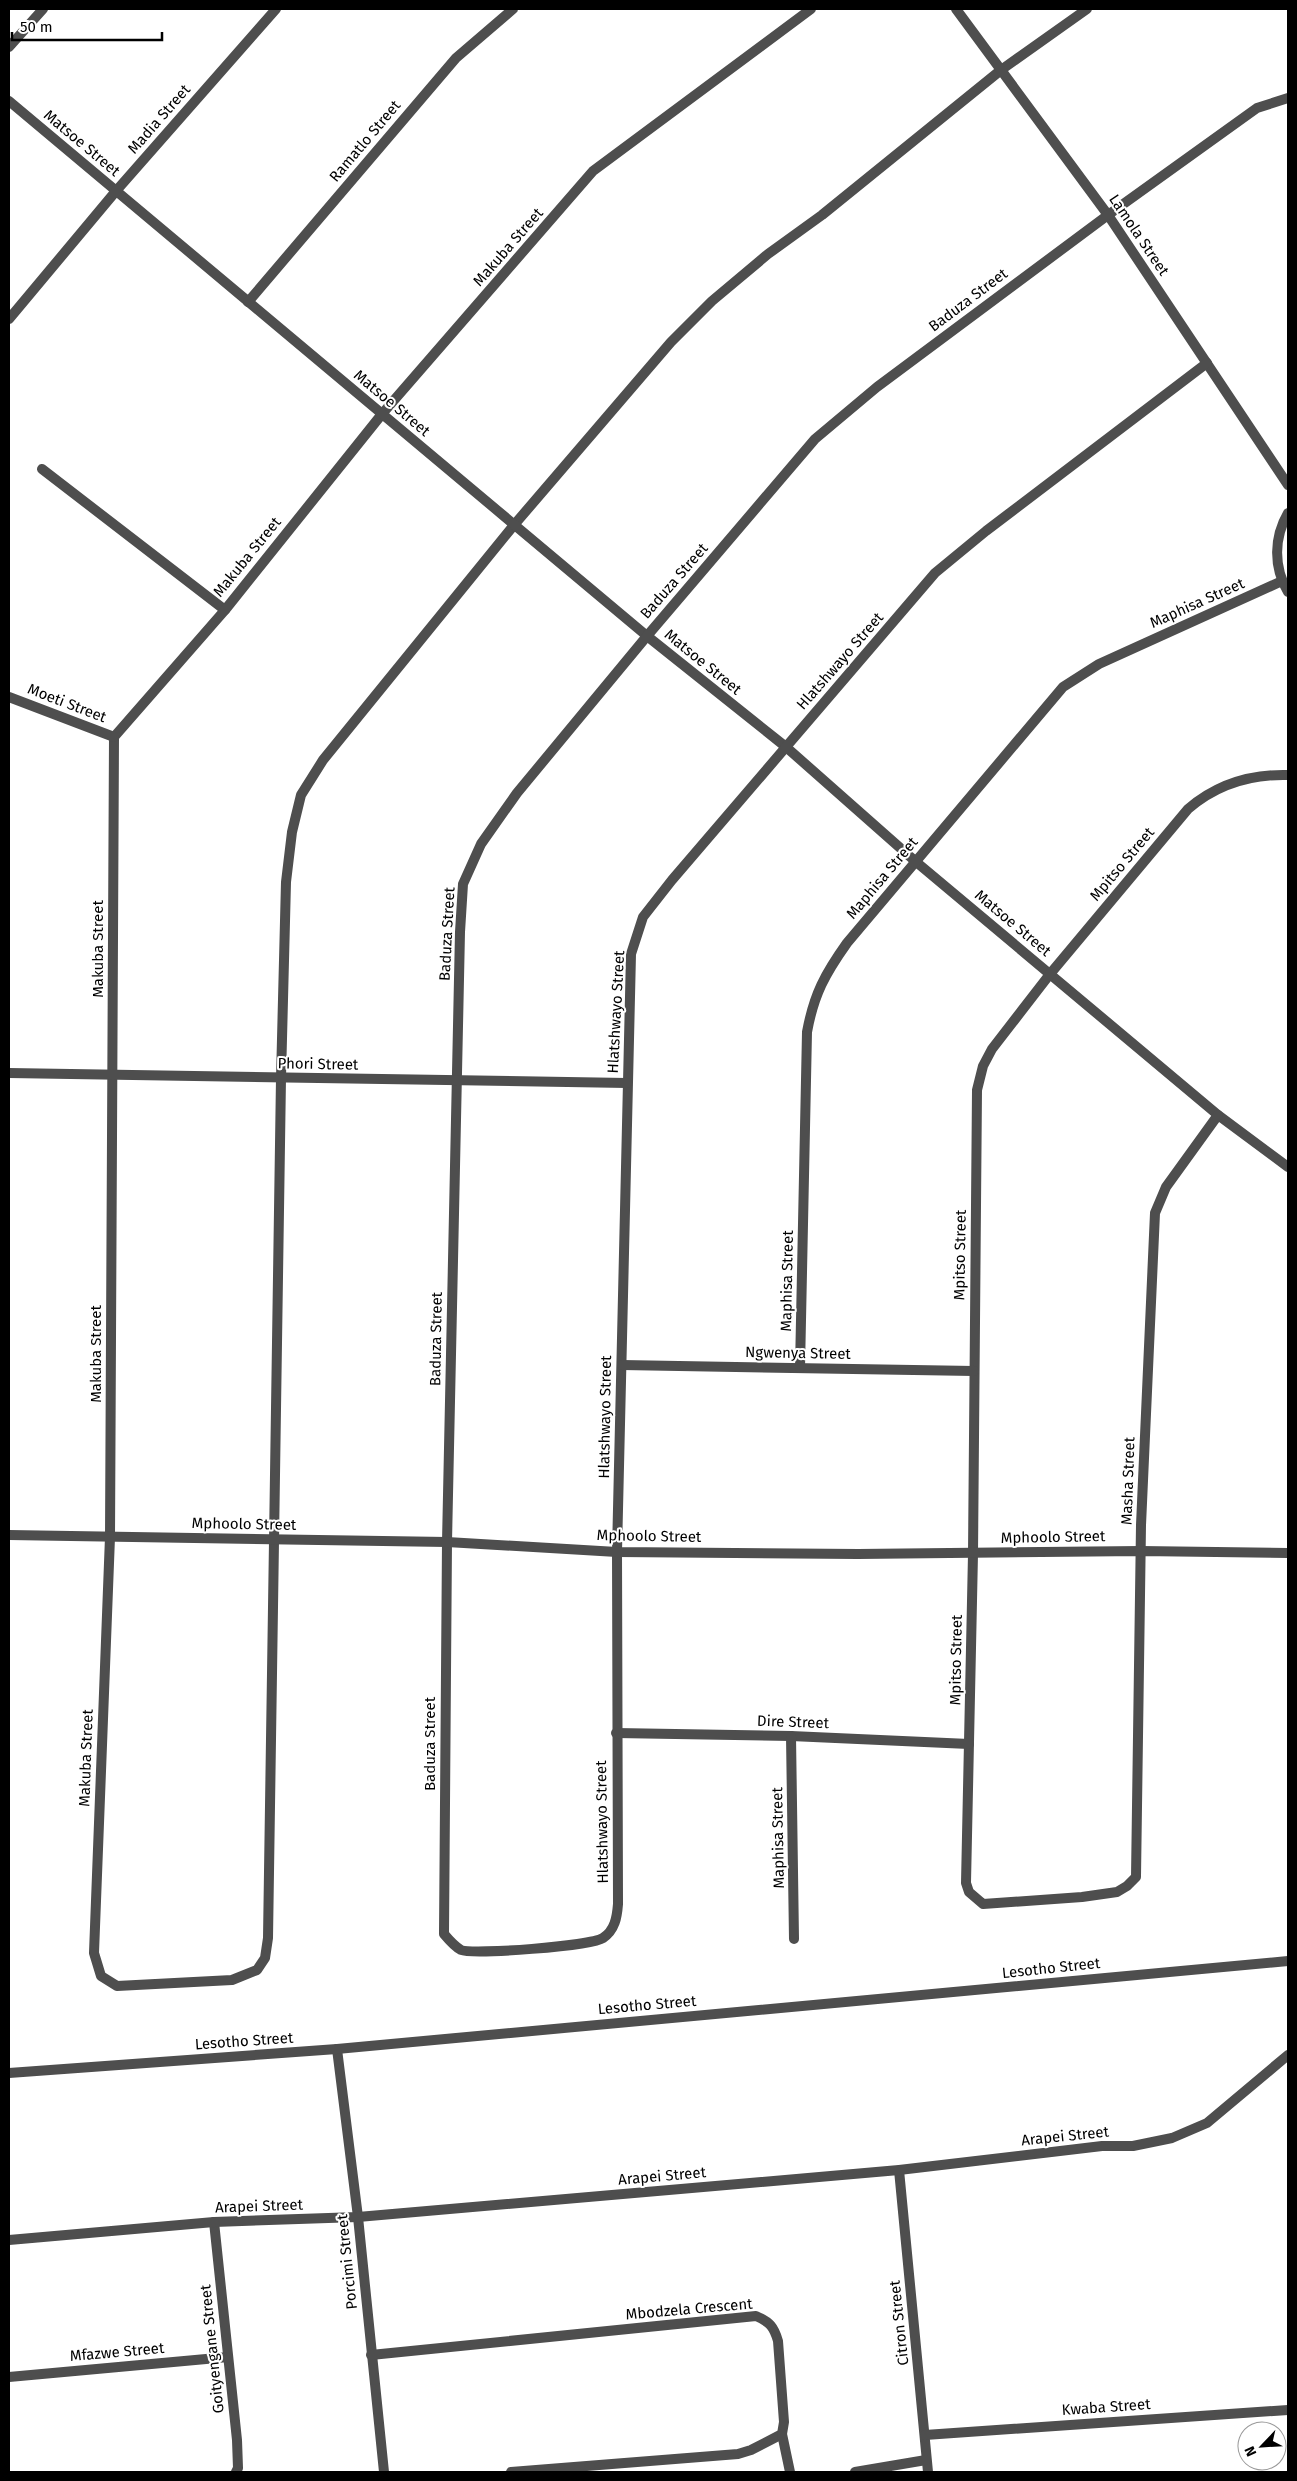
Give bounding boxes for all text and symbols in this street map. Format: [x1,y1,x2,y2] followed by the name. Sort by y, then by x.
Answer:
[12,10,162,42] scale bar
[20,18,53,36] text: 50 m
[124,80,194,157] street label: Madia Street
[326,96,405,186] street label: Ramatlo Street
[40,106,124,180] street label: Matsoe Street
[1105,191,1173,280] street label: Lamola Street
[469,204,547,290] street label: Makuba Street
[925,264,1011,336] street label: Baduza Street
[350,366,434,440] street label: Matsoe Street
[209,513,285,601] street label: Makuba Street
[636,539,712,622] street label: Baduza Street
[1147,574,1248,632] street label: Maphisa Street
[793,608,888,713] street label: Hlatshwayo Street
[661,625,746,699] street label: Matsoe Street
[25,680,109,726] street label: Moeti Street
[1086,823,1158,905] street label: Mpitso Street
[842,833,922,923] street label: Maphisa Street
[436,886,458,981] street label: Baduza Street
[971,886,1055,960] street label: Matsoe Street
[89,900,107,998] street label: Makuba Street
[604,949,628,1074] street label: Hlatshwayo Street
[278,1054,359,1074] street label: Phori Street
[950,1209,970,1300] street label: Mpitso Street
[777,1230,797,1332] street label: Maphisa Street
[426,1291,446,1386] street label: Baduza Street
[87,1305,105,1403] street label: Makuba Street
[745,1343,852,1363] street label: Ngwenya Street
[595,1355,615,1479] street label: Hlatshwayo Street
[1117,1436,1139,1525] street label: Masha Street
[192,1514,297,1534] street label: Mphoolo Street
[597,1526,702,1546] street label: Mphoolo Street
[1001,1527,1106,1547] street label: Mphoolo Street
[946,1614,966,1705] street label: Mpitso Street
[421,1696,439,1791] street label: Baduza Street
[75,1708,97,1807] street label: Makuba Street
[757,1712,830,1732] street label: Dire Street
[592,1760,612,1884] street label: Hlatshwayo Street
[768,1787,788,1889] street label: Maphisa Street
[1001,1954,1102,1982] street label: Lesotho Street
[597,1992,698,2018] street label: Lesotho Street
[194,2029,294,2053] street label: Lesotho Street
[1020,2122,1110,2150] street label: Arapei Street
[617,2163,707,2189] street label: Arapei Street
[215,2195,304,2217] street label: Arapei Street
[333,2213,361,2310] street label: Porcimi Street
[886,2279,912,2367] street label: Citron Street
[196,2283,228,2414] street label: Goityengane Street
[625,2294,754,2324] street label: Mbodzela Crescent
[69,2339,166,2365] street label: Mfazwe Street
[1061,2395,1152,2419] street label: Kwaba Street
[1237,2421,1287,2471] north arrow
[1241,2443,1260,2459] text: N

